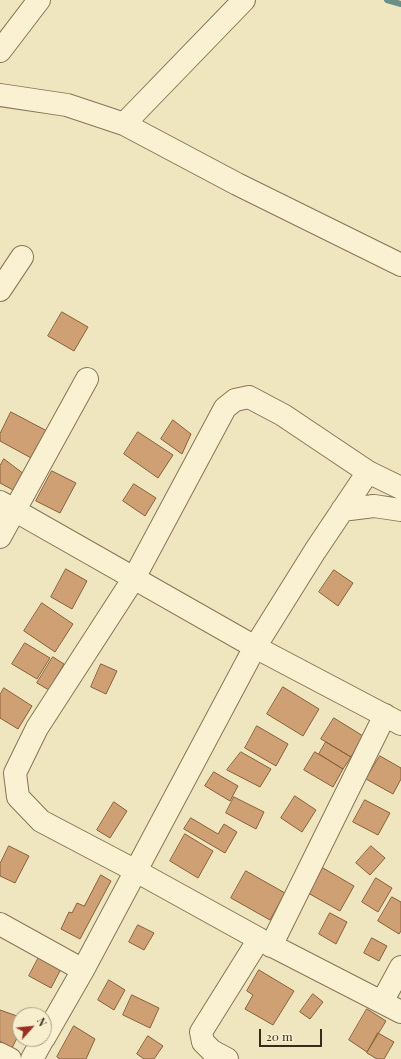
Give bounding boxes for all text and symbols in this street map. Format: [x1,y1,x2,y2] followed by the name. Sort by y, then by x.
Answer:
[12,1007,52,1047] north arrow
[34,1015,51,1029] text: N
[261,1021,324,1047] scale bar
[266,1028,293,1044] text: 20 m

